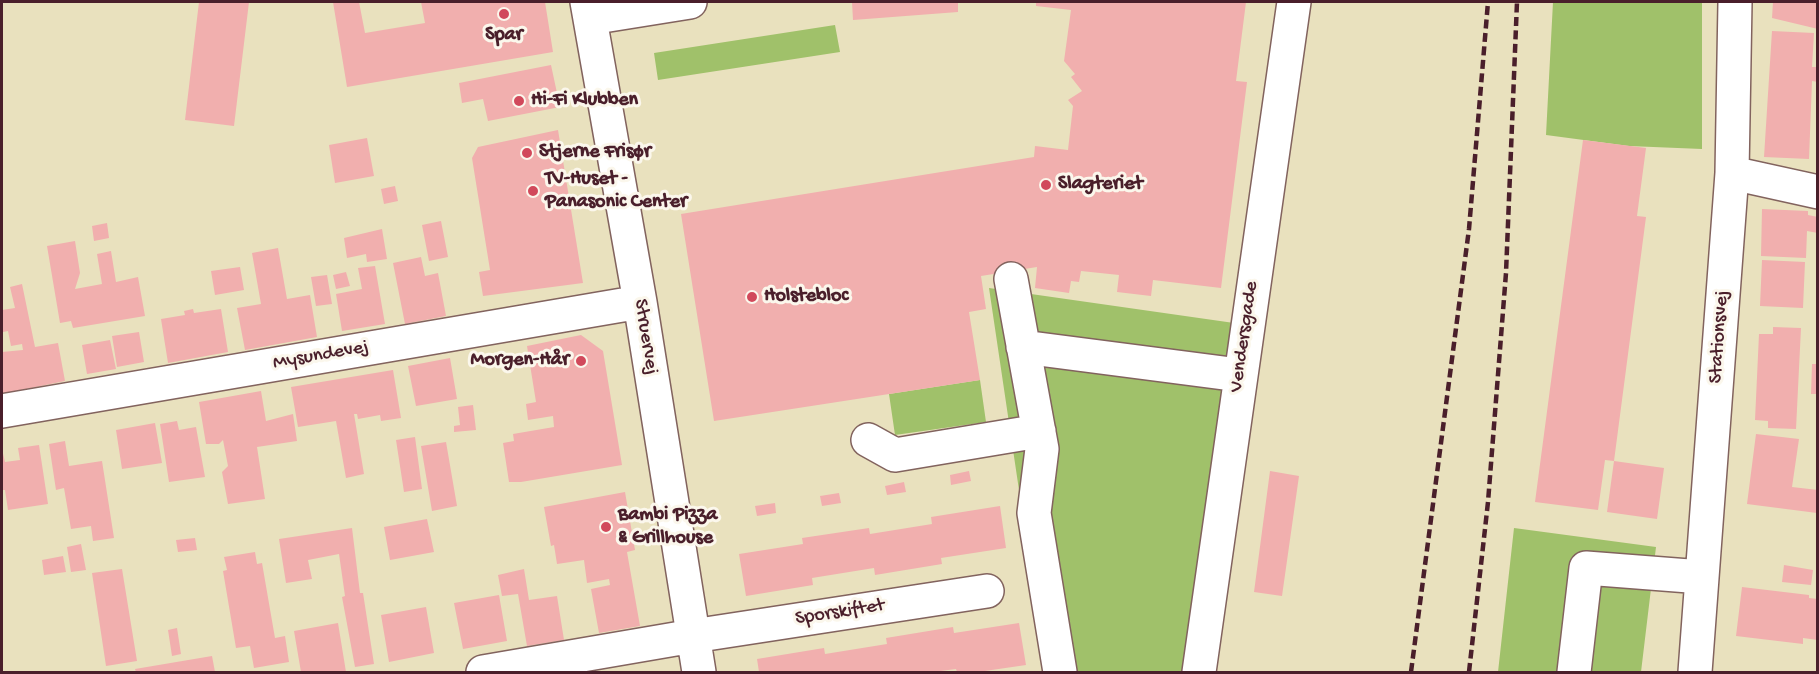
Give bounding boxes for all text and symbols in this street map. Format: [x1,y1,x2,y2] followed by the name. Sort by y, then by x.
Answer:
[497,7,511,21] marker: Spar
[485,24,523,48] place label: Spar
[531,89,638,113] place label: Hi-Fi Klubben
[512,94,526,108] marker: Hi-Fi Klubben
[539,141,651,165] place label: Stjerne Frisør
[520,146,534,160] marker: Stjerne Frisør
[545,168,687,215] place label: TV-Huset - Panasonic Center
[1058,173,1143,197] place label: Slagteriet
[1039,178,1053,192] marker: Slagteriet
[526,184,540,198] marker: TV-Huset - Panasonic Center
[1225,280,1265,394] street label: Vendersgade
[764,285,848,309] place label: Holstebloc
[745,290,759,304] marker: Holstebloc
[1705,290,1735,384] street label: Stationsvej
[627,297,663,377] street label: Struervej
[271,336,371,376] street label: Mysundevej
[471,349,569,373] place label: Morgen-Hår
[574,354,588,368] marker: Morgen-Hår
[618,504,717,551] place label: Bambi Pizza & Grillhouse
[599,520,613,534] marker: Bambi Pizza & Grillhouse
[794,594,886,632] street label: Sporskiftet

